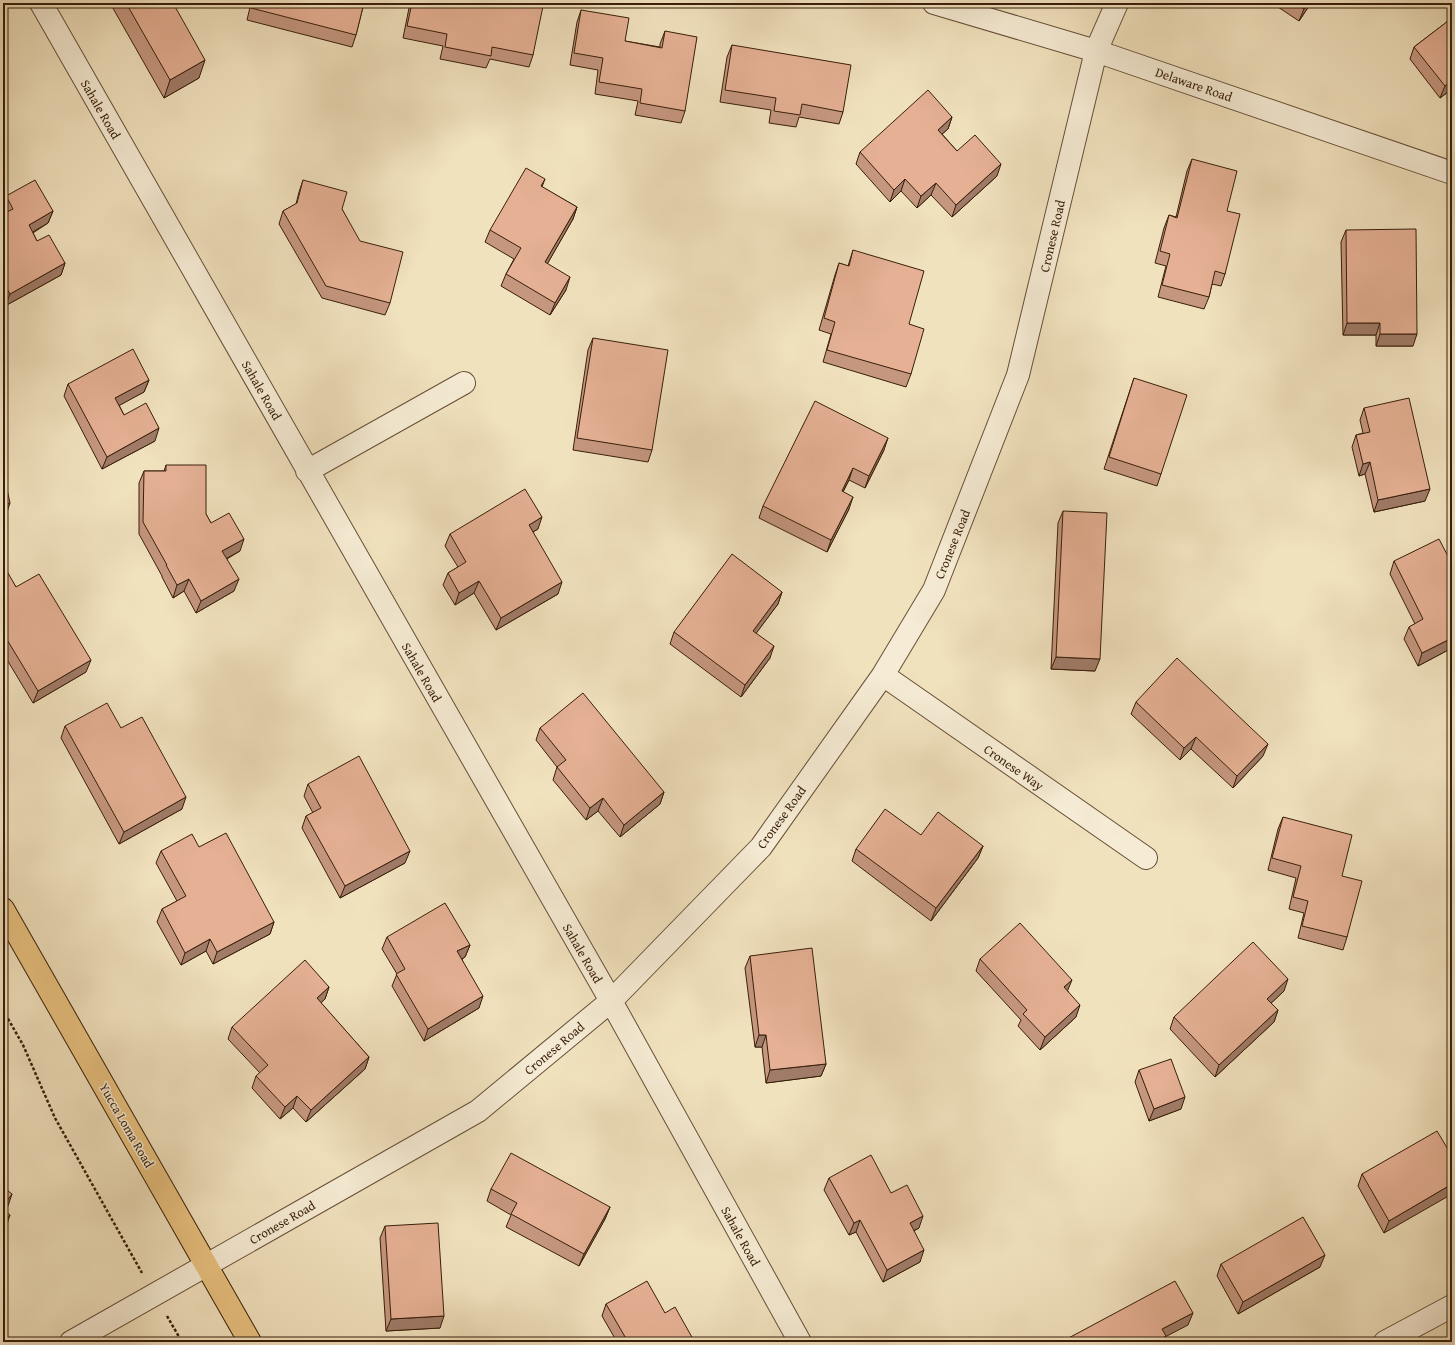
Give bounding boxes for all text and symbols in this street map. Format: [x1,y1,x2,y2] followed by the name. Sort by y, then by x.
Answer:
[1153,62,1235,107] street label: Delaware Road
[76,76,125,143] street label: Sahale Road
[1035,198,1070,274] street label: Cronese Road
[237,357,286,424] street label: Sahale Road
[930,506,975,582] street label: Cronese Road
[397,639,446,706] street label: Sahale Road
[980,740,1048,795] street label: Cronese Way
[752,782,811,853] street label: Cronese Road
[558,920,607,987] street label: Sahale Road
[520,1017,589,1079] street label: Cronese Road
[95,1079,159,1171] street label: Yucca Loma Road
[246,1196,319,1249] street label: Cronese Road
[716,1203,765,1270] street label: Sahale Road

